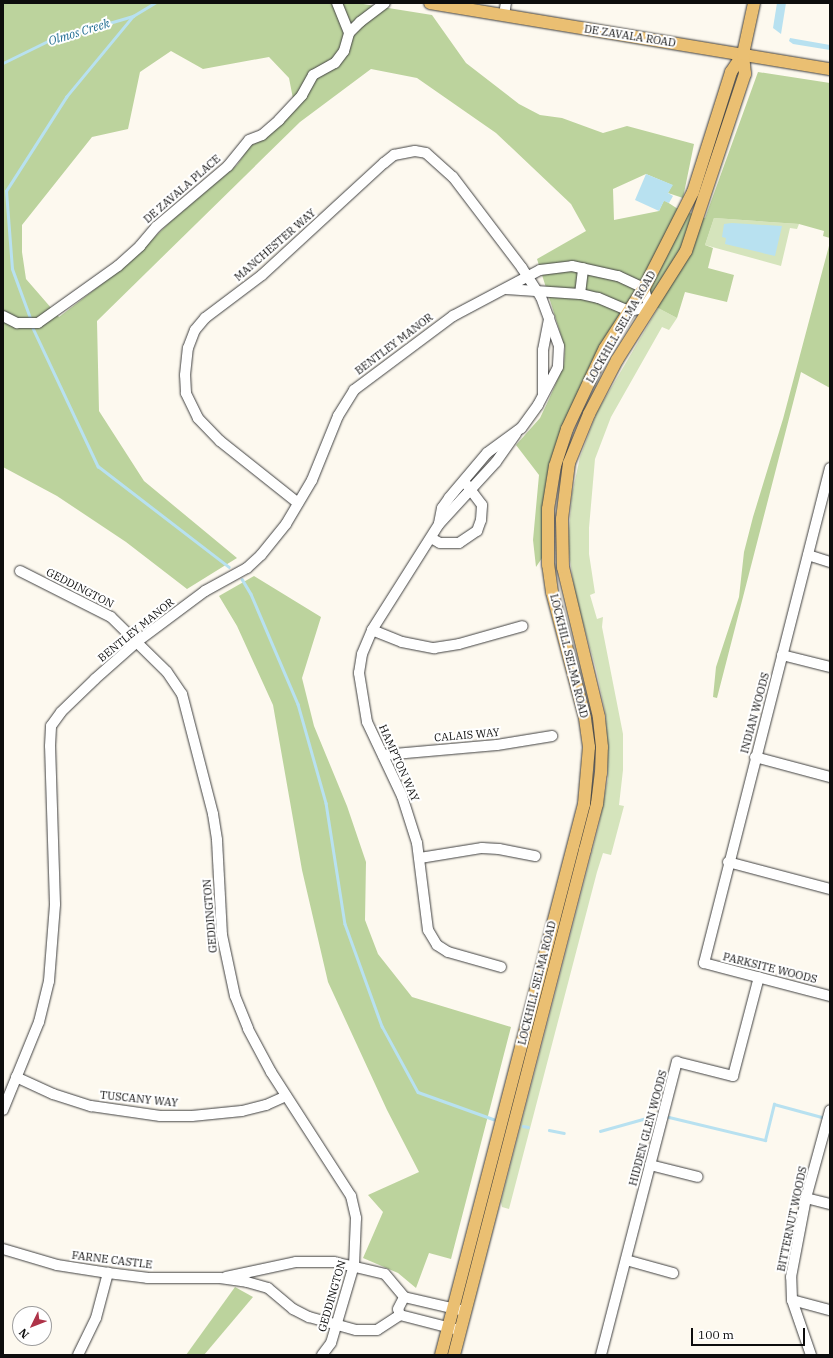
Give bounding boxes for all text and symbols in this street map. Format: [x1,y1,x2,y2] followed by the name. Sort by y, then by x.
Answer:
[46,16,112,48] water label: Olmos Creek
[583,22,677,50] street label: DE ZAVALA ROAD
[141,152,223,226] street label: DE ZAVALA PLACE
[232,206,318,284] street label: MANCHESTER WAY
[583,269,659,385] street label: LOCKHILL SELMA ROAD
[352,310,436,378] street label: BENTLEY MANOR
[44,565,116,611] street label: GEDDINGTON
[547,593,591,719] street label: LOCKHILL SELMA ROAD
[95,595,177,665] street label: BENTLEY MANOR
[738,671,772,755] street label: INDIAN WOODS
[376,722,422,804] street label: HAMPTON WAY
[434,726,500,744] street label: CALAIS WAY
[200,879,220,953] street label: GEDDINGTON
[515,920,559,1046] street label: LOCKHILL SELMA ROAD
[721,950,819,986] street label: PARKSITE WOODS
[626,1069,670,1187] street label: HIDDEN GLEN WOODS
[99,1088,179,1110] street label: TUSCANY WAY
[774,1165,810,1273] street label: BITTERNUT WOODS
[71,1249,153,1271] street label: FARNE CASTLE
[315,1259,349,1333] street label: GEDDINGTON
[12,1306,52,1346] north arrow
[693,1320,807,1346] scale bar
[16,1326,32,1341] text: N
[698,1327,734,1342] text: 100 m

